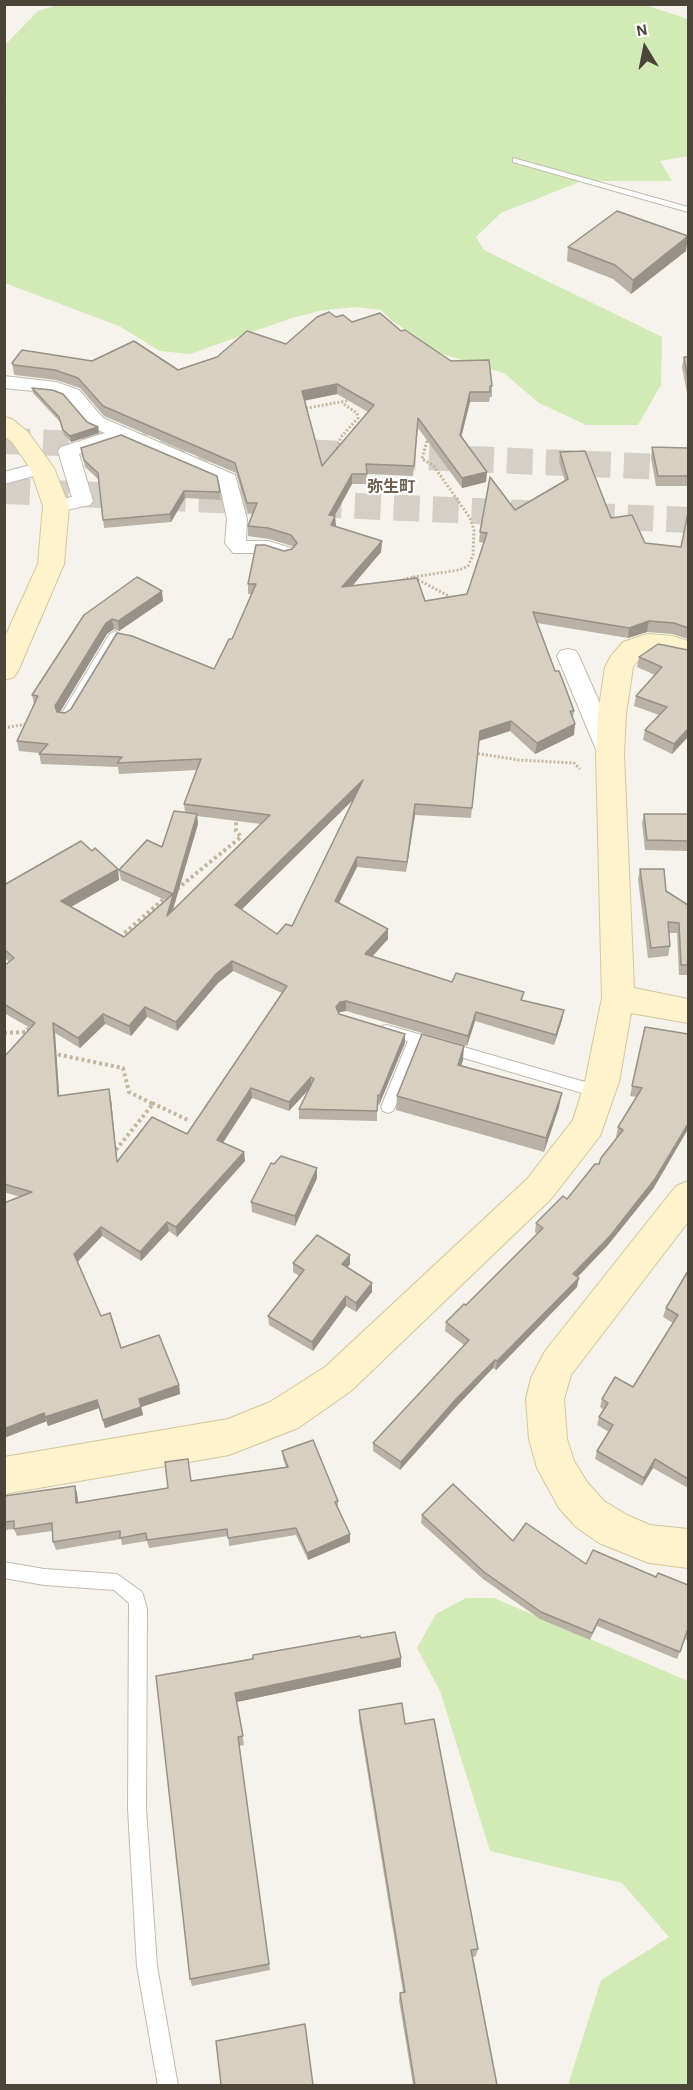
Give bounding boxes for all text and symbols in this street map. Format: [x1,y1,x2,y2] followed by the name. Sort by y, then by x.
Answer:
[615,18,675,78] north arrow
[635,21,649,39] text: N
[367,477,415,497] district label: 弥生町

